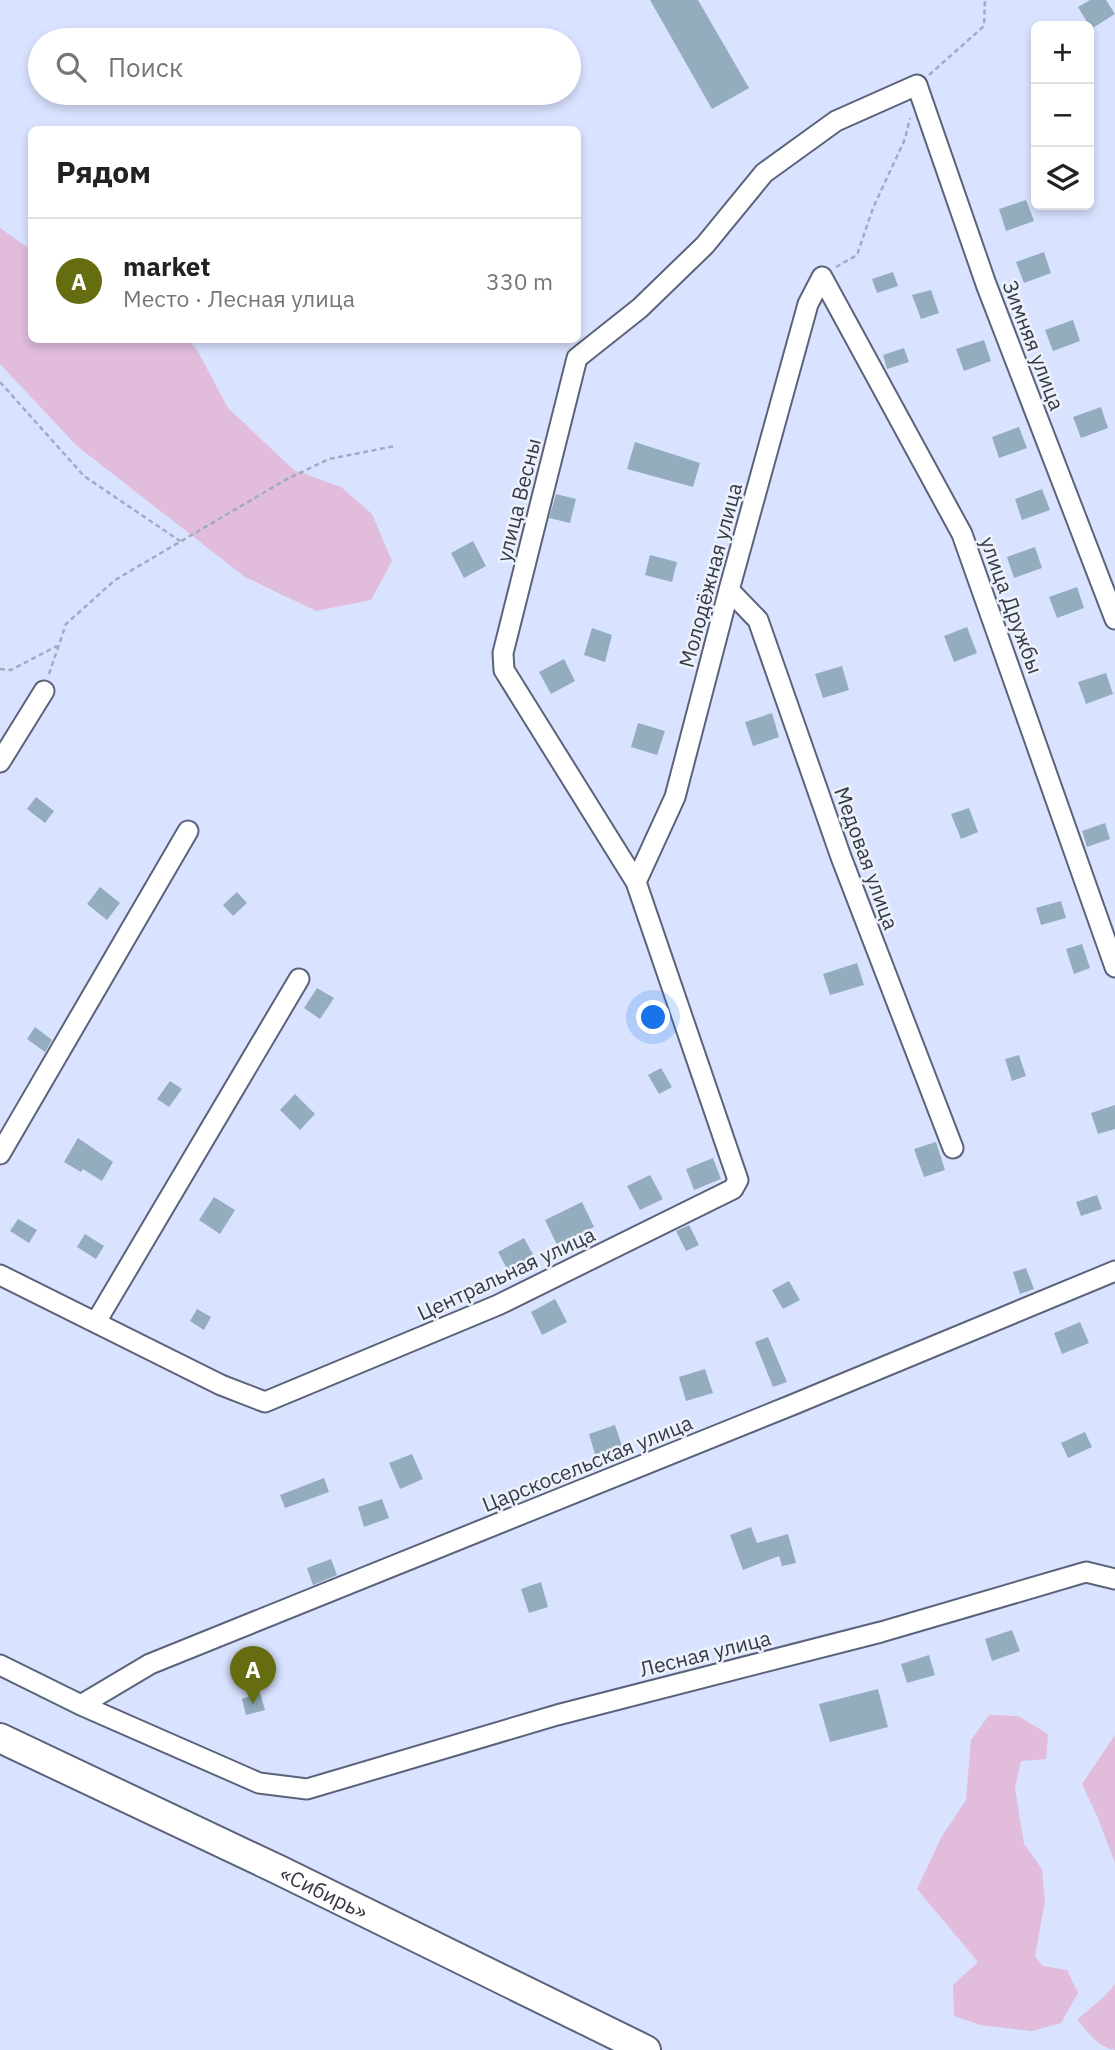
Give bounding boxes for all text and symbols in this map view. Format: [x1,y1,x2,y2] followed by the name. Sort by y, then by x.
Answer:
[1031,21,1094,210] map controls
[1031,21,1094,84] button: +
[28,28,581,105] search box
[52,48,90,86] icon: search
[108,50,183,84] text: Поиск
[1031,84,1094,147] button: −
[1031,147,1094,210] button: layers
[56,152,151,191] text: Рядом
[123,249,210,283] text: market
[71,266,87,296] text: A
[486,266,553,296] text: 330 m
[996,276,1072,414] street label: Зимняя улица
[123,283,355,313] text: Место · Лесная улица
[489,435,547,565] street label: улица Весны
[672,480,748,670] street label: Молодёжная улица
[974,532,1050,678] street label: улица Дружбы
[828,783,906,933] street label: Медовая улица
[636,1000,670,1034] your location
[412,1219,600,1327] street label: Центральная улица
[478,1408,696,1518] street label: Царскосельская улица
[636,1623,774,1683] street label: Лесная улица
[230,1646,276,1704] pin: A
[276,1859,373,1926] street label: «Сибирь»

